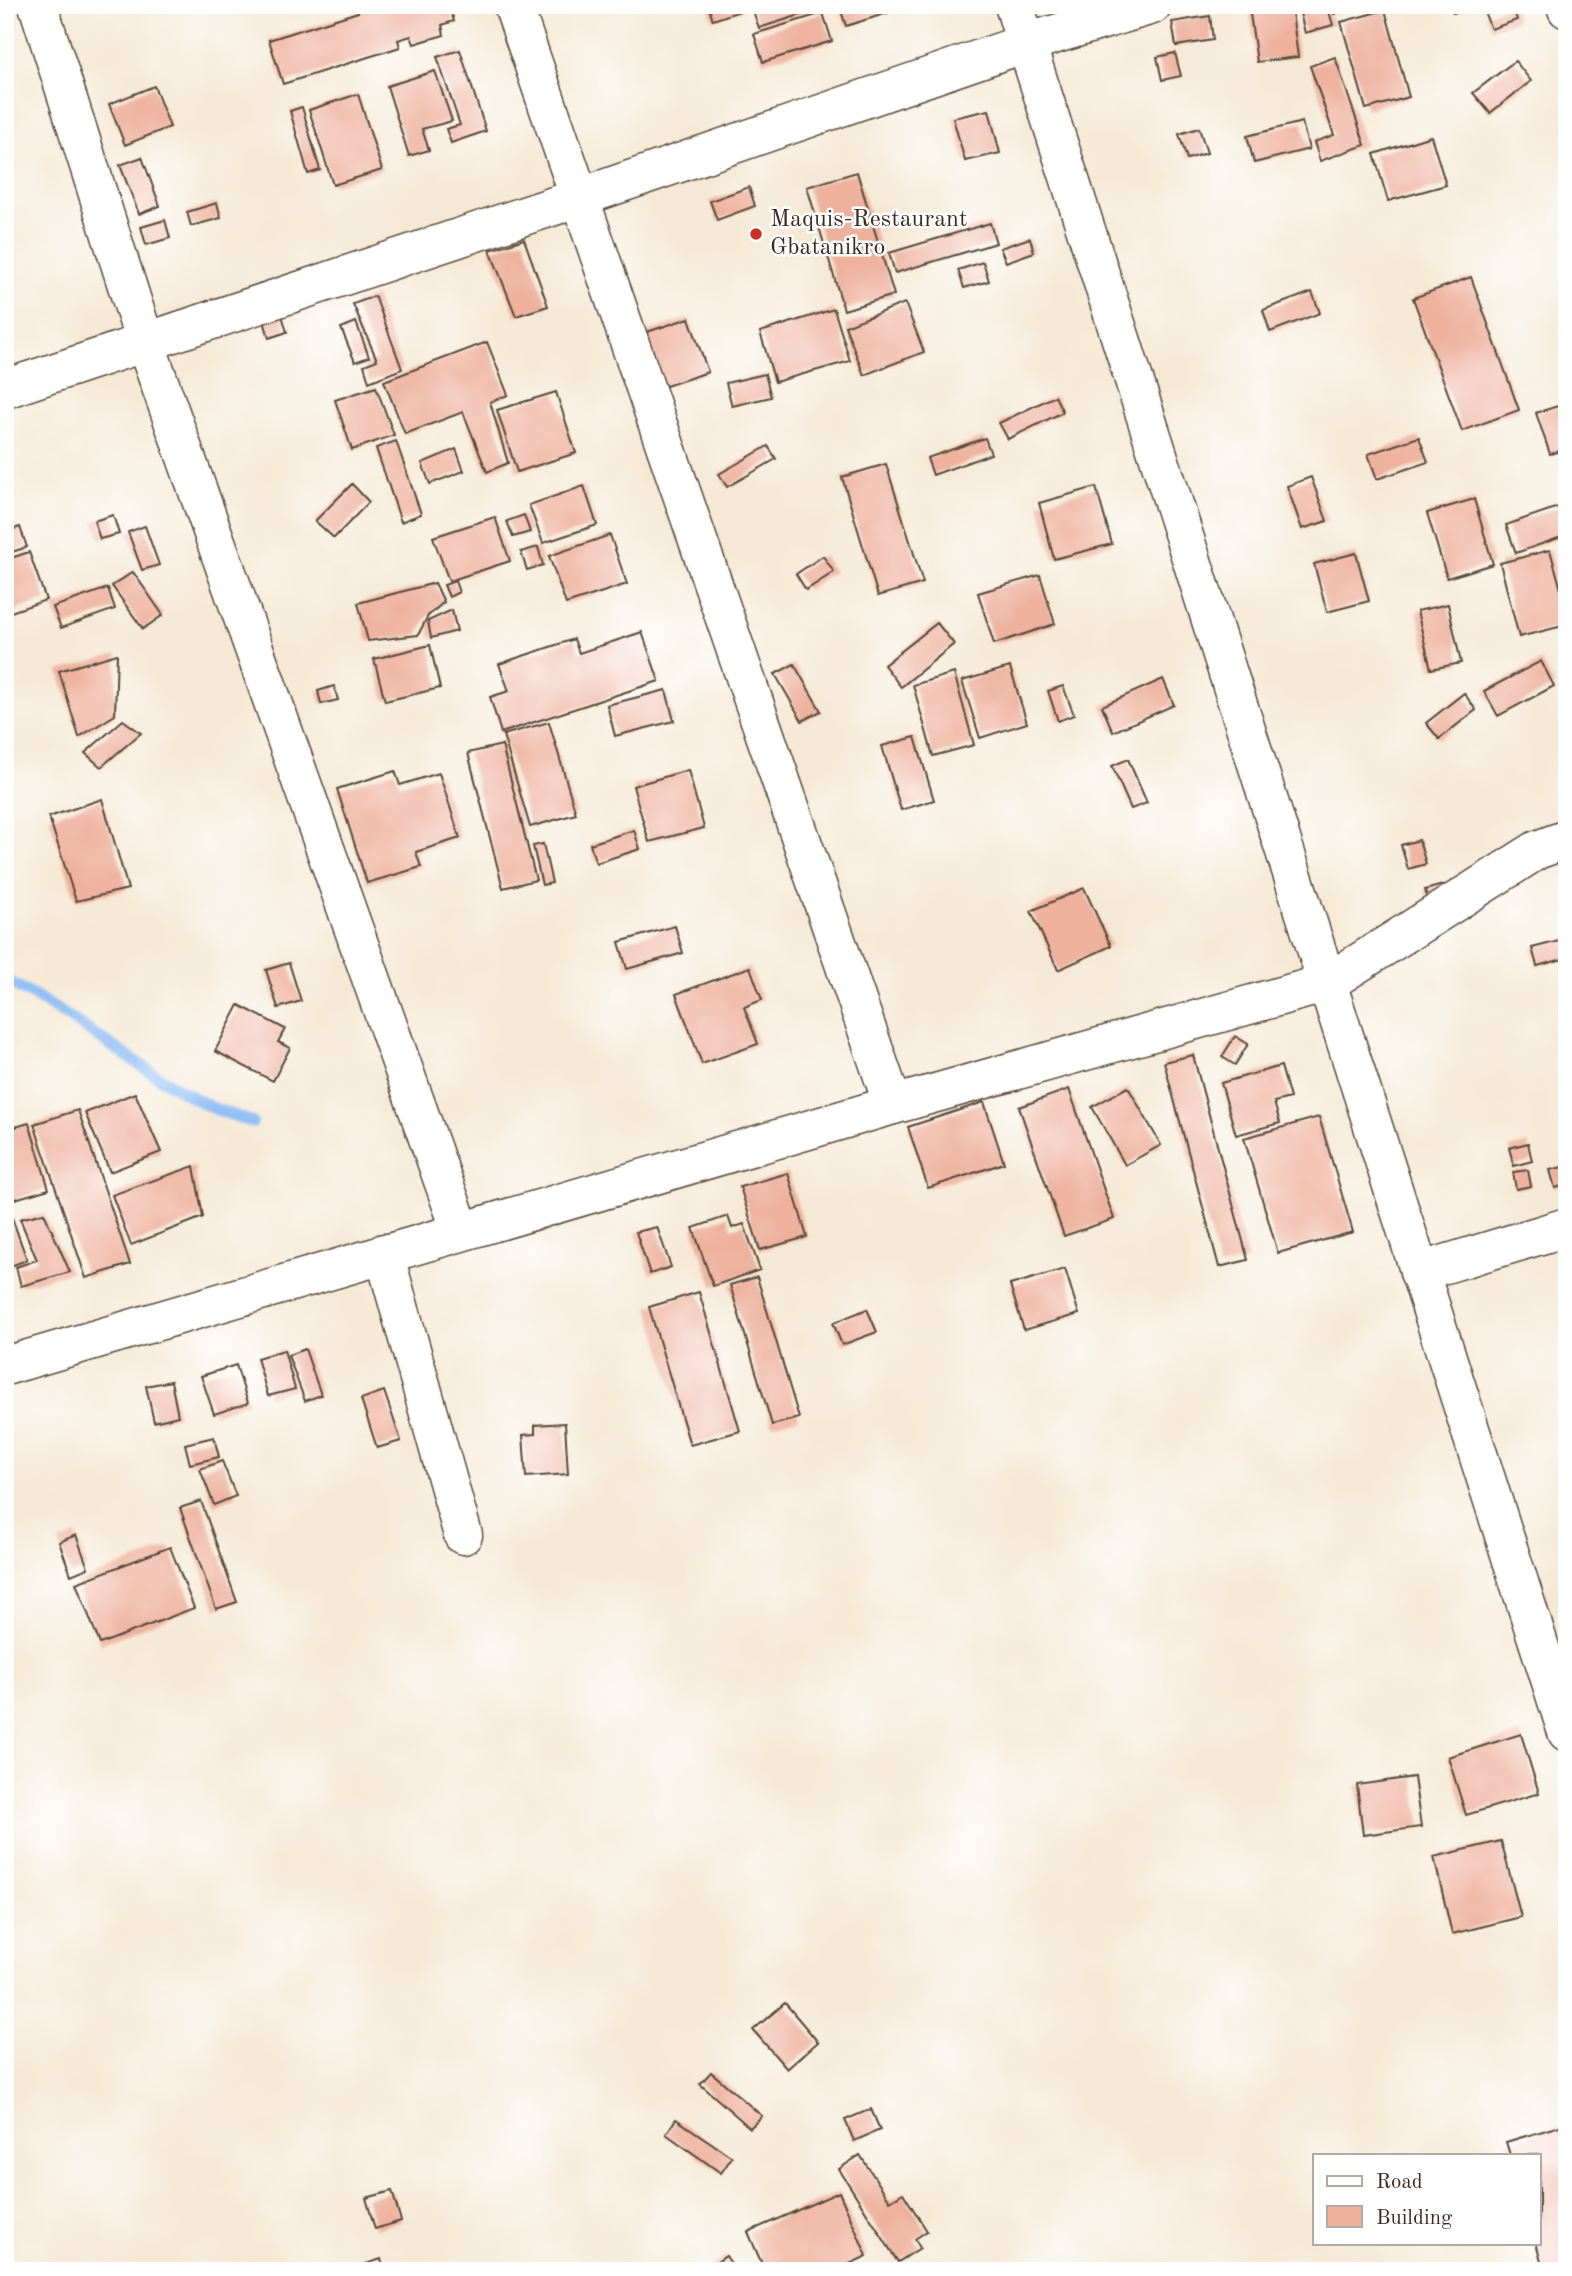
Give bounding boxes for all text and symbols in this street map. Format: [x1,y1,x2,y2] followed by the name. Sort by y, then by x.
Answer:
[770,208,967,260] place label: Maquis-Restaurant Gbatanikro
[748,226,764,242] marker: Maquis-Restaurant Gbatanikro
[1313,2154,1540,2244] legend
[1376,2172,1423,2193] text: Road
[1376,2208,1453,2229] text: Building

